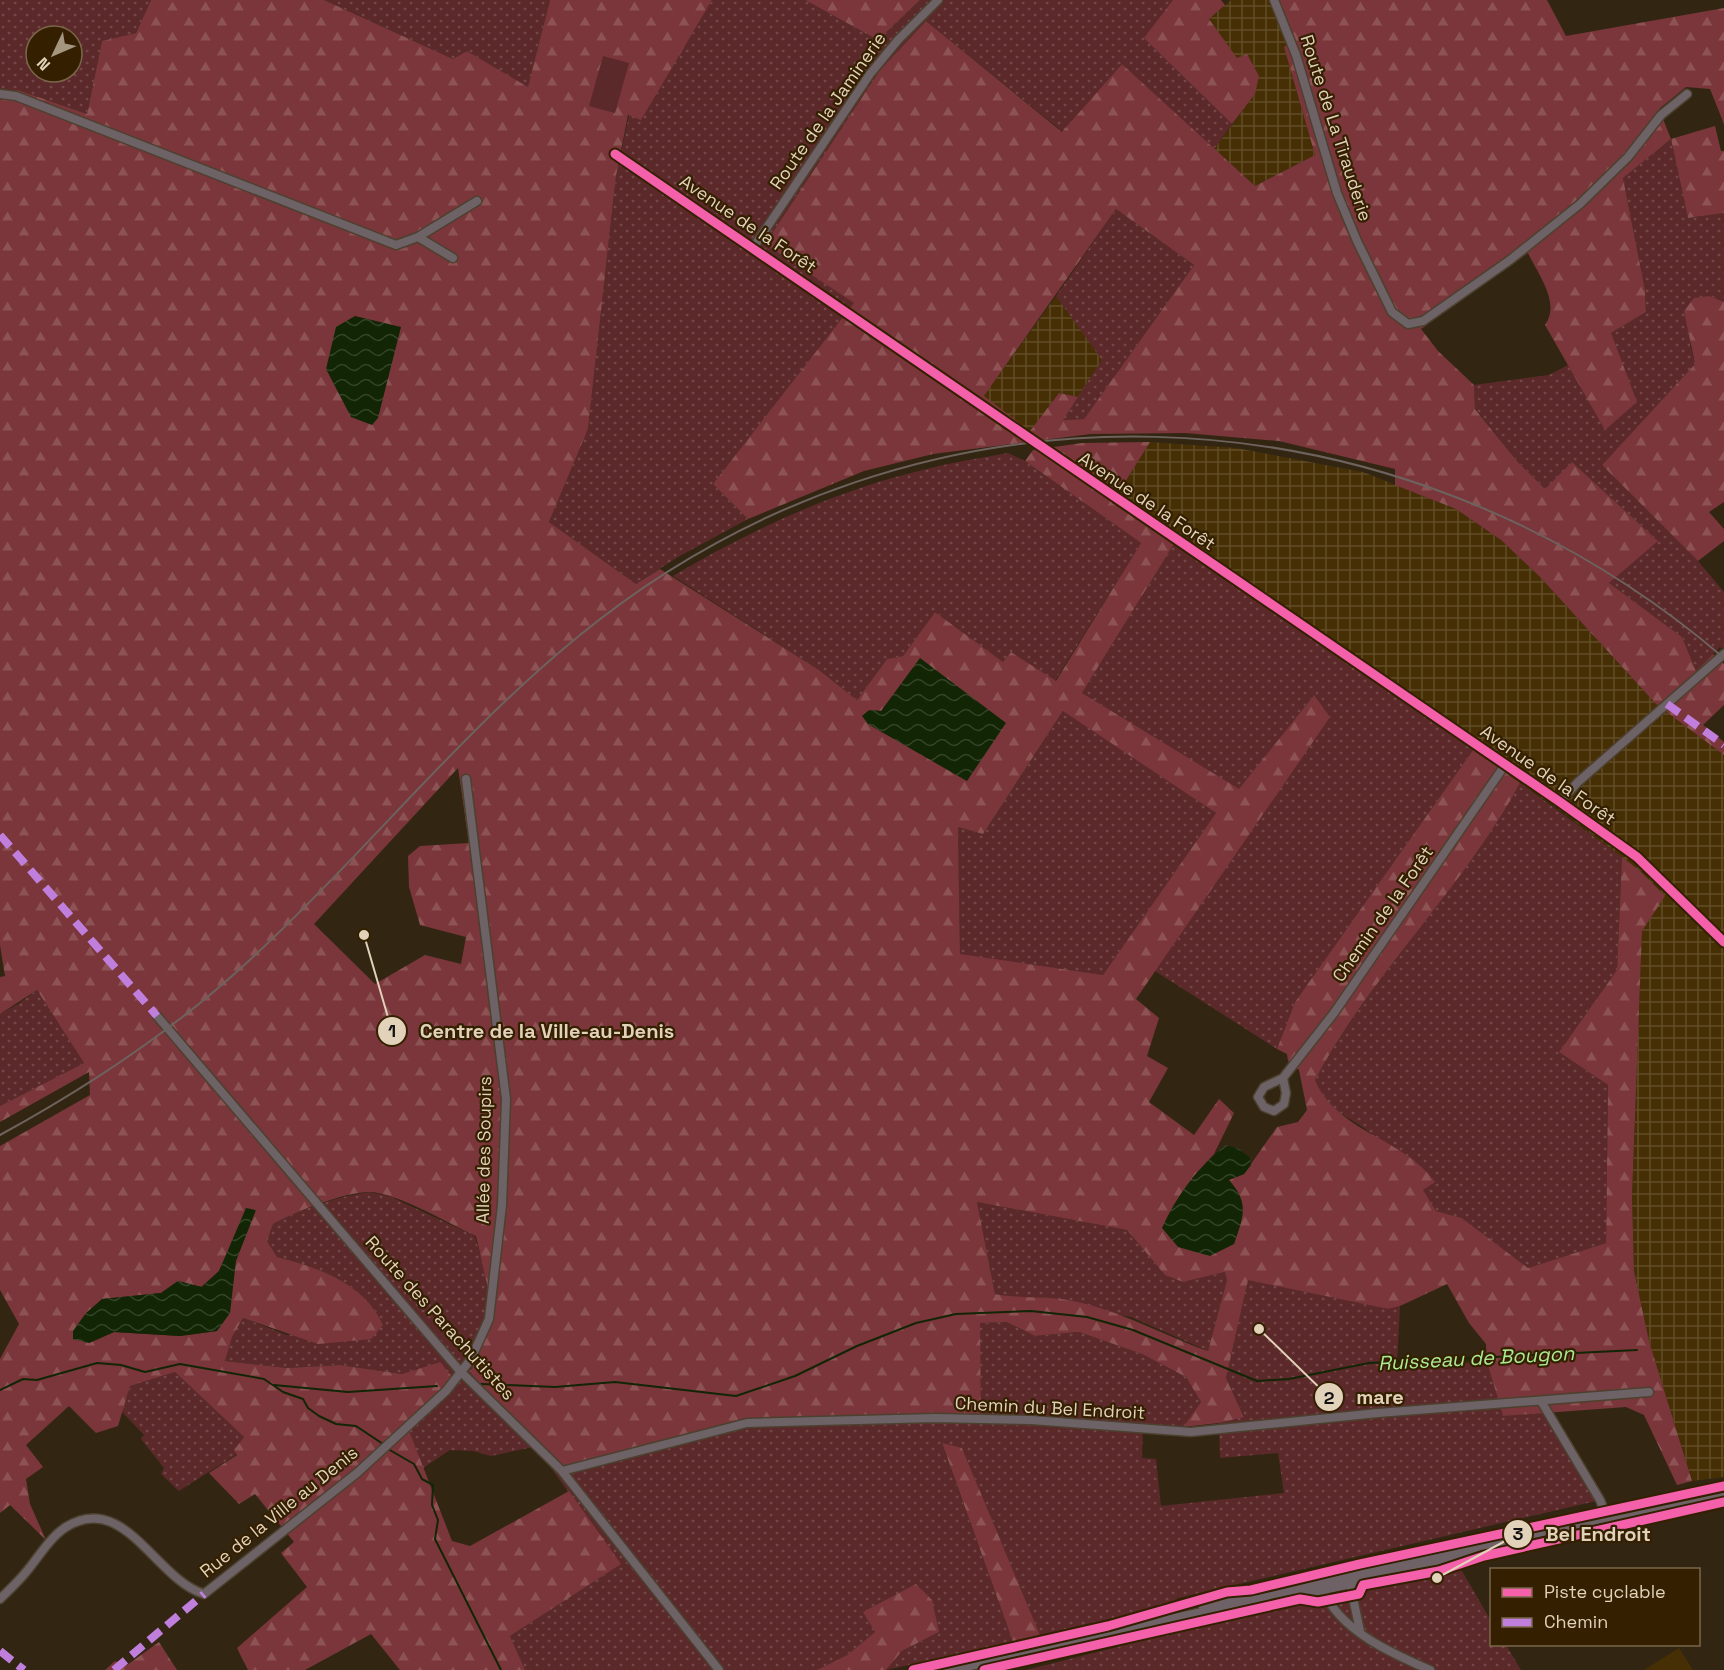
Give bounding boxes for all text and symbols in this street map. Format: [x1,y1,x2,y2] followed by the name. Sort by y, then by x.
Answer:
[24,24,84,84] north arrow
[765,28,891,194] street label: Route de la Jaminerie
[1295,32,1377,224] street label: Route de La Tirauderie
[32,53,55,75] text: N
[675,169,821,278] street label: Avenue de la Forêt
[1074,446,1220,555] street label: Avenue de la Forêt
[1476,719,1621,830] street label: Avenue de la Forêt
[1327,841,1438,986] street label: Chemin de la Forêt
[377,1012,686,1050] callout: Centre de la Ville-au-Denis
[420,1018,674,1044] text: Centre de la Ville-au-Denis
[388,1019,396,1042] text: 1
[471,1076,496,1224] street label: Allée des Soupirs
[360,1231,520,1405] street label: Route des Parachutistes
[1377,1340,1576,1376] water label: Ruisseau de Bougon
[1314,1378,1416,1416] callout: mare
[1356,1384,1404,1410] text: mare
[1324,1386,1335,1409] text: 2
[954,1391,1146,1424] street label: Chemin du Bel Endroit
[195,1441,362,1582] street label: Rue de la Ville au Denis
[1503,1515,1662,1553] callout: Bel Endroit
[1545,1521,1651,1547] text: Bel Endroit
[1513,1522,1524,1545] text: 3
[1490,1568,1700,1646] legend
[1544,1580,1666,1603] text: Piste cyclable
[1544,1610,1608,1633] text: Chemin

